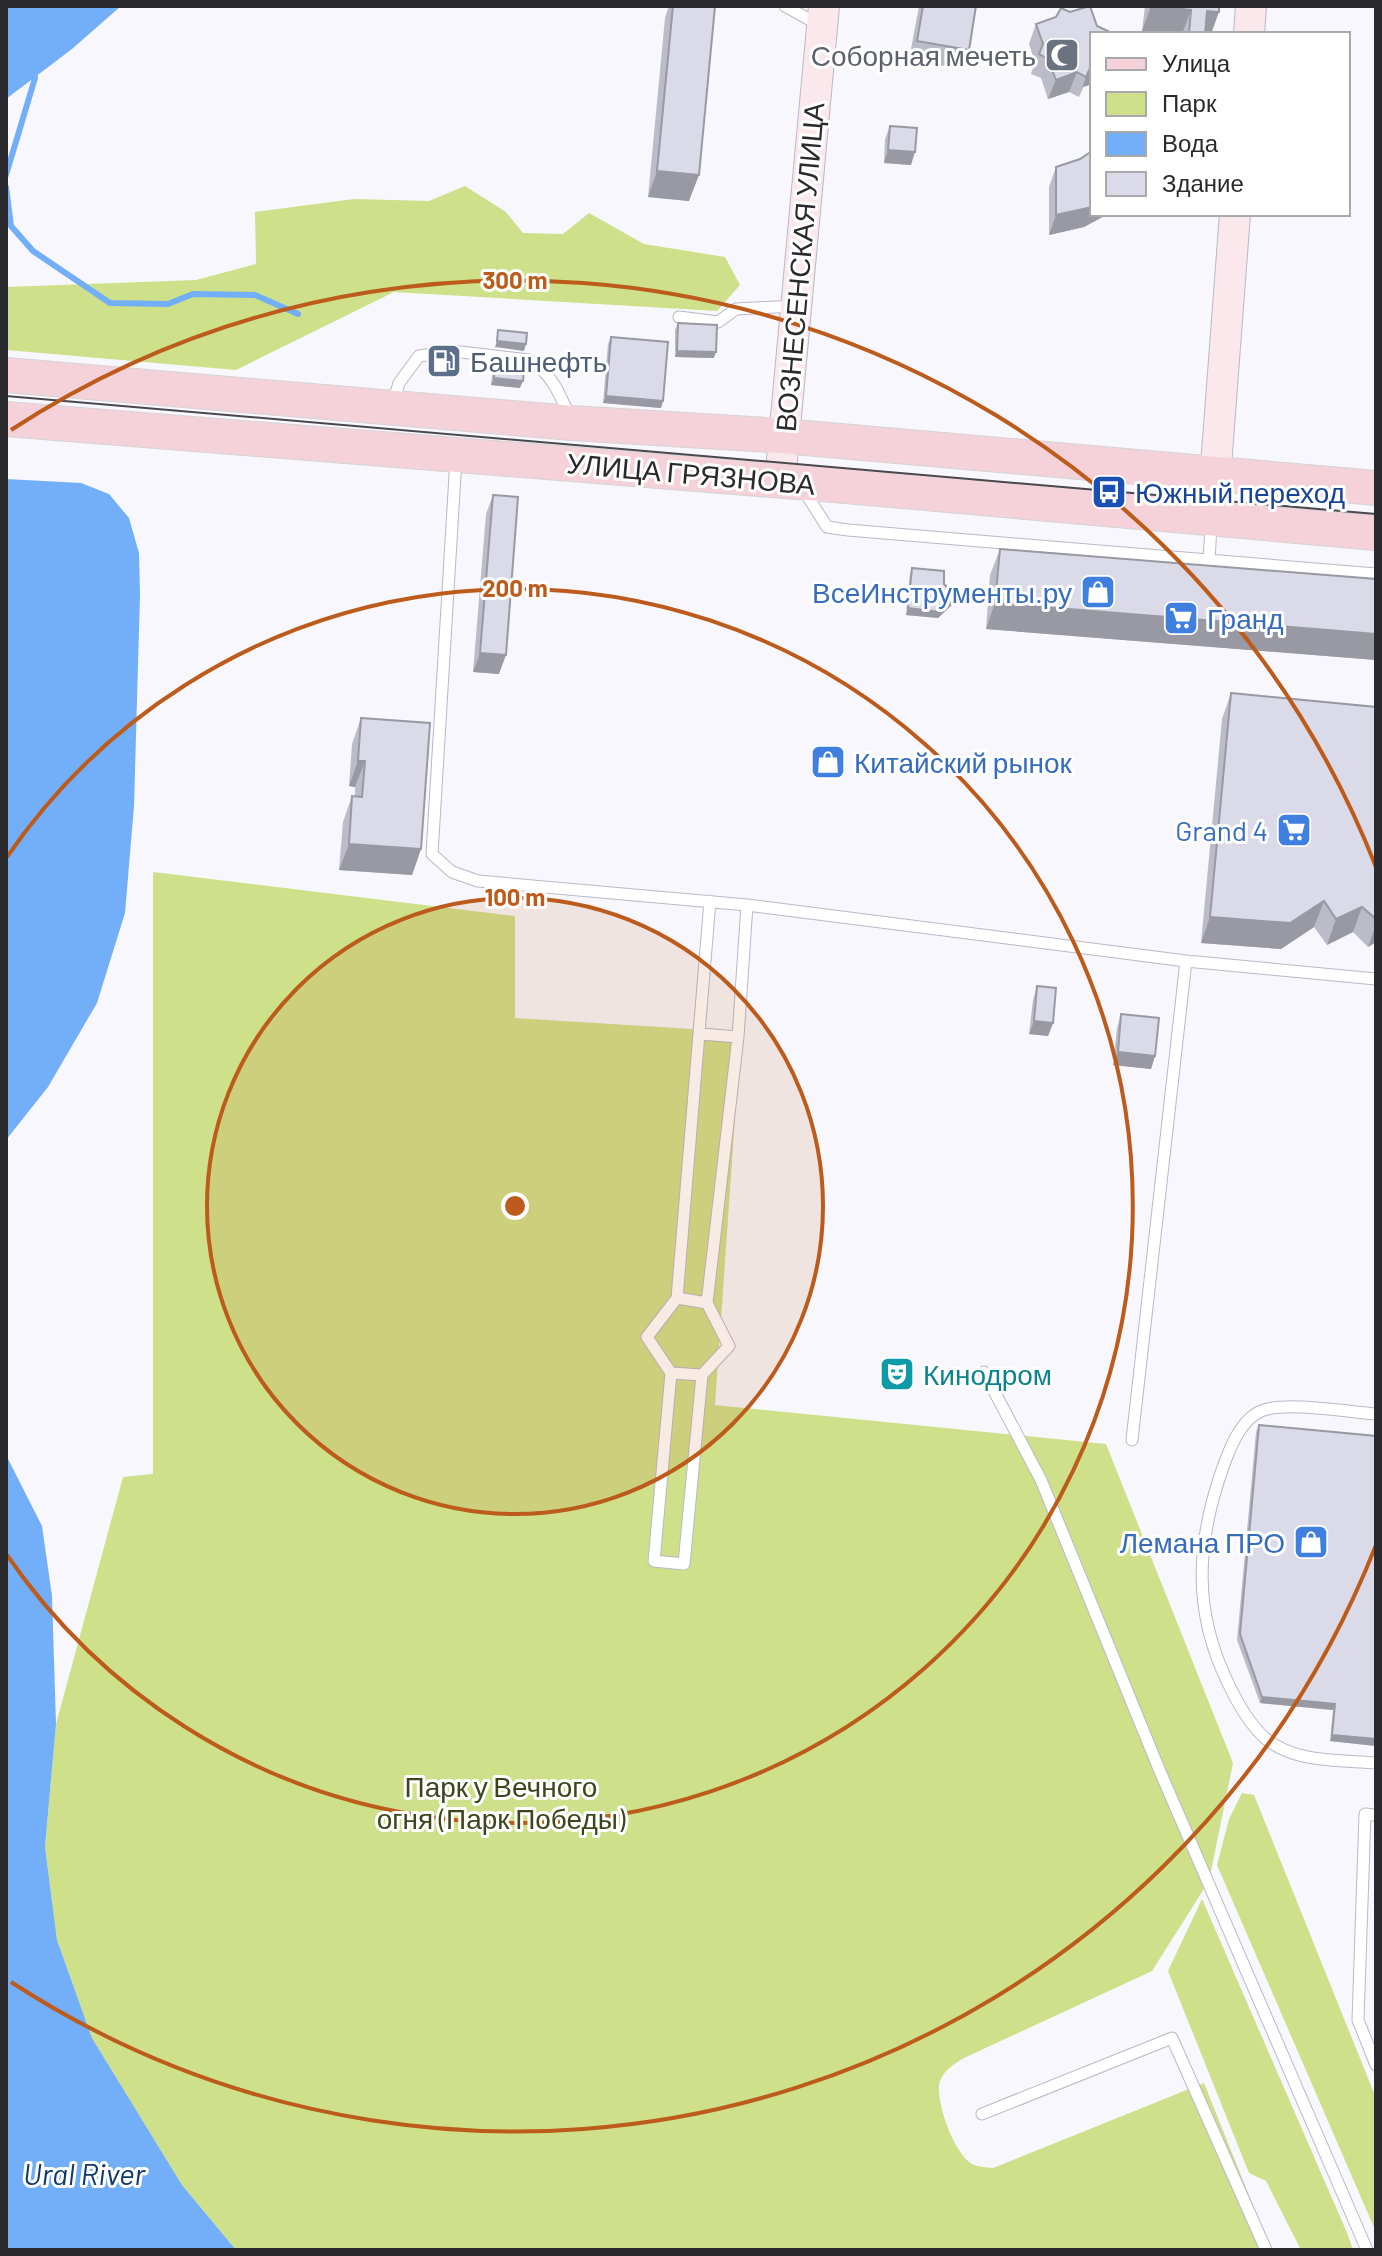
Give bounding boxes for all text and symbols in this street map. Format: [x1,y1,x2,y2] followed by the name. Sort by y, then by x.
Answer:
[1090,32,1350,216] legend
[1043,36,1081,74] mosque icon: Соборная мечеть
[811,38,1036,72] place label: Соборная мечеть
[1162,48,1231,77] text: Улица
[1162,88,1217,117] text: Парк
[768,101,830,433] street label: ВОЗНЕСЕНСКАЯ УЛИЦА
[1162,128,1219,157] text: Вода
[1162,168,1244,197] text: Здание
[482,265,548,294] text: 300 m
[425,342,463,380] fuel station icon: Башнефть
[470,344,607,378] place label: Башнефть
[565,445,817,501] street label: УЛИЦА ГРЯЗНОВА
[1090,473,1128,511] bus stop icon: Южный переход
[1135,475,1345,509] place label: Южный переход
[482,573,548,602] text: 200 m
[1079,573,1117,611] shop icon: ВсеИнструменты.ру
[812,575,1072,609] place label: ВсеИнструменты.ру
[1162,599,1200,637] supermarket icon: Гранд
[1207,601,1284,635] place label: Гранд
[809,743,847,781] shop icon: Китайский рынок
[854,745,1073,779] place label: Китайский рынок
[1275,811,1313,849] supermarket icon: Grand 4
[1175,813,1268,847] place label: Grand 4
[485,882,545,911] text: 100 m
[501,1192,529,1220] centre of rings
[878,1355,916,1393] theatre icon: Кинодром
[923,1357,1052,1391] place label: Кинодром
[1292,1523,1330,1561] shop icon: Лемана ПРО
[1120,1525,1285,1559] place label: Лемана ПРО
[377,1769,626,1835] park label: Парк у Вечного огня (Парк Победы)
[23,2155,146,2191] water label: Ural River

